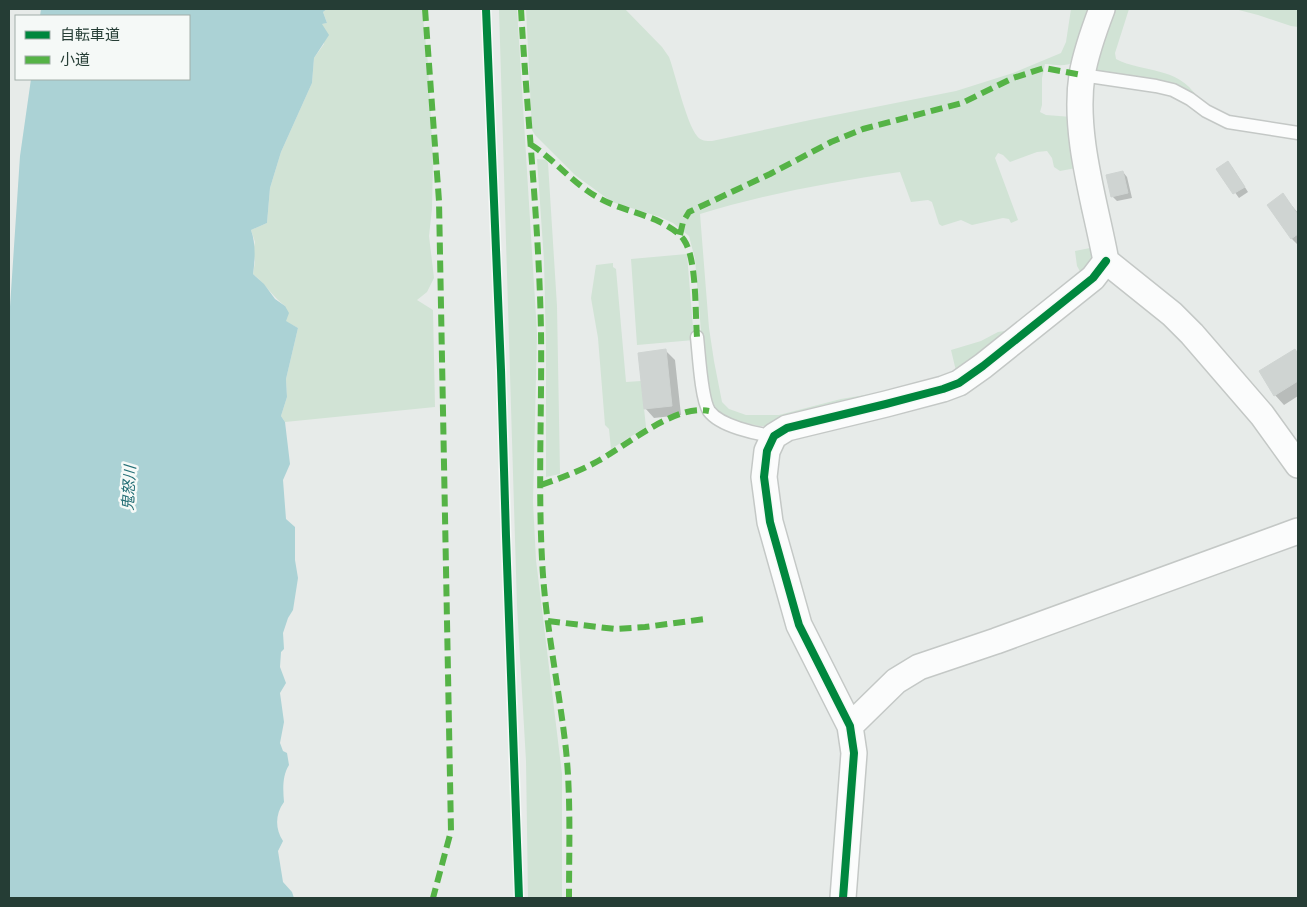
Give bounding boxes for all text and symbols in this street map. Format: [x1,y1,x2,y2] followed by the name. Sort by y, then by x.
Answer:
[15,15,190,80] legend
[60,26,120,44] text: 自転車道
[60,51,90,69] text: 小道
[119,463,139,511] water label: 鬼怒川

